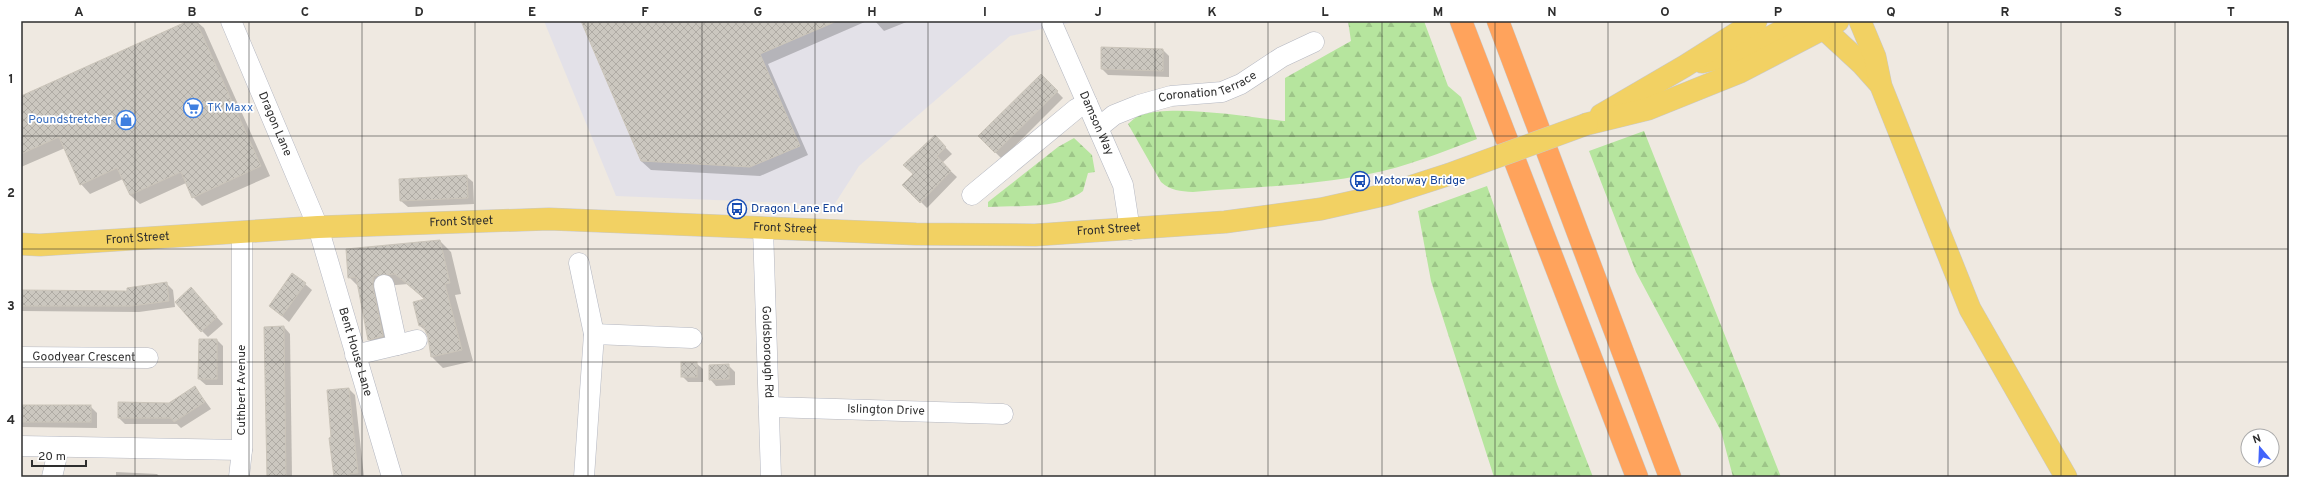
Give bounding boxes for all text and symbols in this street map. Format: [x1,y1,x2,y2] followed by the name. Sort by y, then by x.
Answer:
[74,5,84,21] text: A
[188,5,197,21] text: B
[301,5,309,21] text: C
[414,5,424,21] text: D
[528,5,536,21] text: E
[641,5,649,21] text: F
[754,5,763,21] text: G
[867,5,877,21] text: H
[983,5,987,21] text: I
[1094,5,1102,21] text: J
[1207,5,1217,21] text: K
[1321,5,1329,21] text: L
[1433,5,1443,21] text: M
[1547,5,1557,21] text: N
[1660,5,1670,21] text: O
[1774,5,1783,21] text: P
[1886,5,1896,21] text: Q
[2001,5,2010,21] text: R
[2114,5,2122,21] text: S
[2227,5,2235,21] text: T
[1156,68,1260,107] street label: Coronation Terrace
[8,72,14,88] text: 1
[254,89,295,159] street label: Dragon Lane
[1075,89,1117,158] street label: Damson Way
[182,97,204,119] supermarket icon: TK Maxx
[207,100,253,116] place label: TK Maxx
[115,109,137,131] shop icon: Poundstretcher
[28,112,112,128] place label: Poundstretcher
[1349,170,1371,192] bus stop icon: Motorway Bridge
[1374,173,1465,189] place label: Motorway Bridge
[7,186,15,202] text: 2
[726,198,748,220] bus stop icon: Dragon Lane End
[751,201,843,217] place label: Dragon Lane End
[429,213,494,231] street label: Front Street
[753,219,817,238] street label: Front Street
[1076,220,1141,240] street label: Front Street
[105,229,170,249] street label: Front Street
[7,299,15,315] text: 3
[757,305,776,399] street label: Goldsborough Rd
[334,306,376,398] street label: Bent House Lane
[234,345,250,435] street label: Cuthbert Avenue
[32,349,136,366] street label: Goodyear Crescent
[847,401,925,420] street label: Islington Drive
[7,413,15,429] text: 4
[2240,428,2280,468] north arrow
[2251,432,2263,447] text: N
[32,442,86,468] scale bar
[38,449,66,465] text: 20 m

